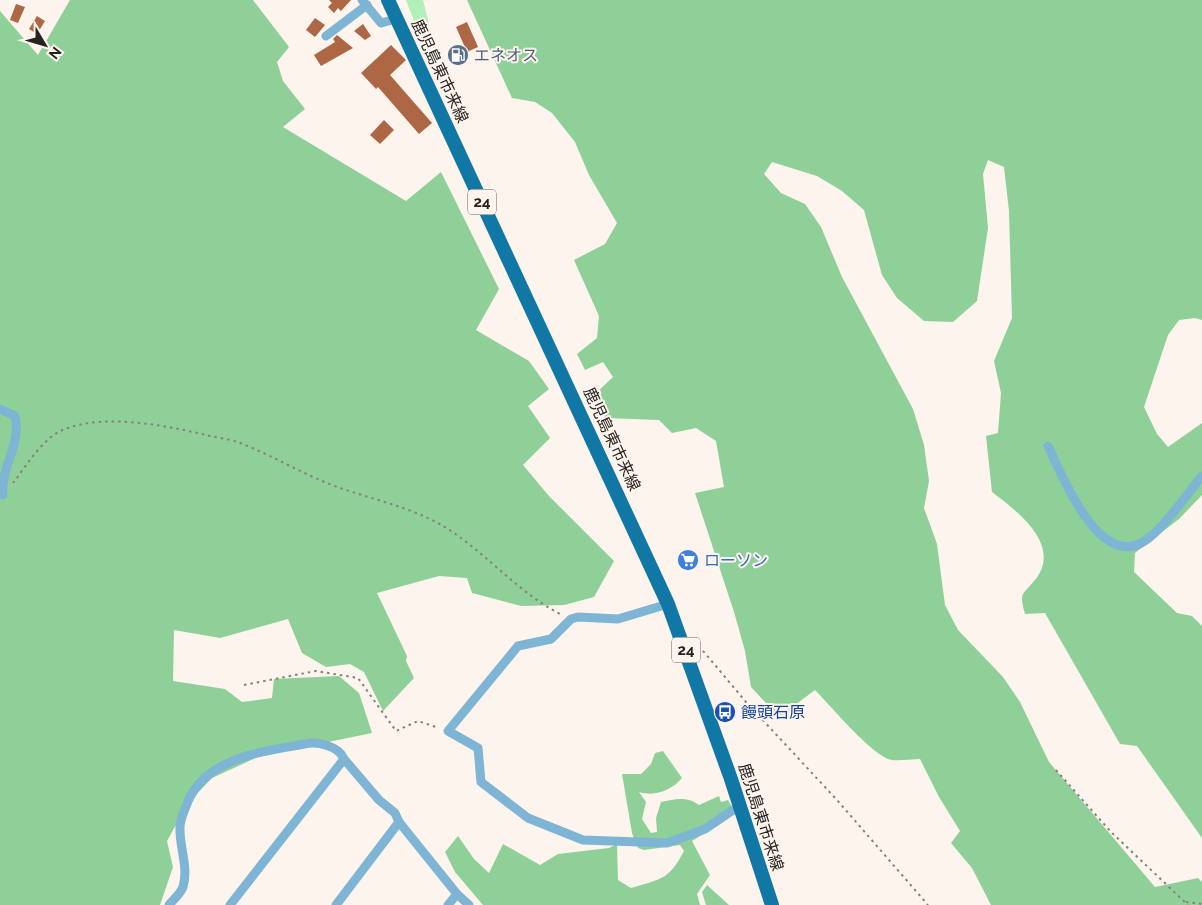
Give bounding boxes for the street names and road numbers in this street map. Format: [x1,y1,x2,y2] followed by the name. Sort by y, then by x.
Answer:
[408,16,472,126] street label: 鹿児島東市来線
[468,190,496,214] road number: 24
[580,384,644,494] street label: 鹿児島東市来線
[672,638,700,662] road number: 24
[735,761,787,873] street label: 鹿児島東市来線

